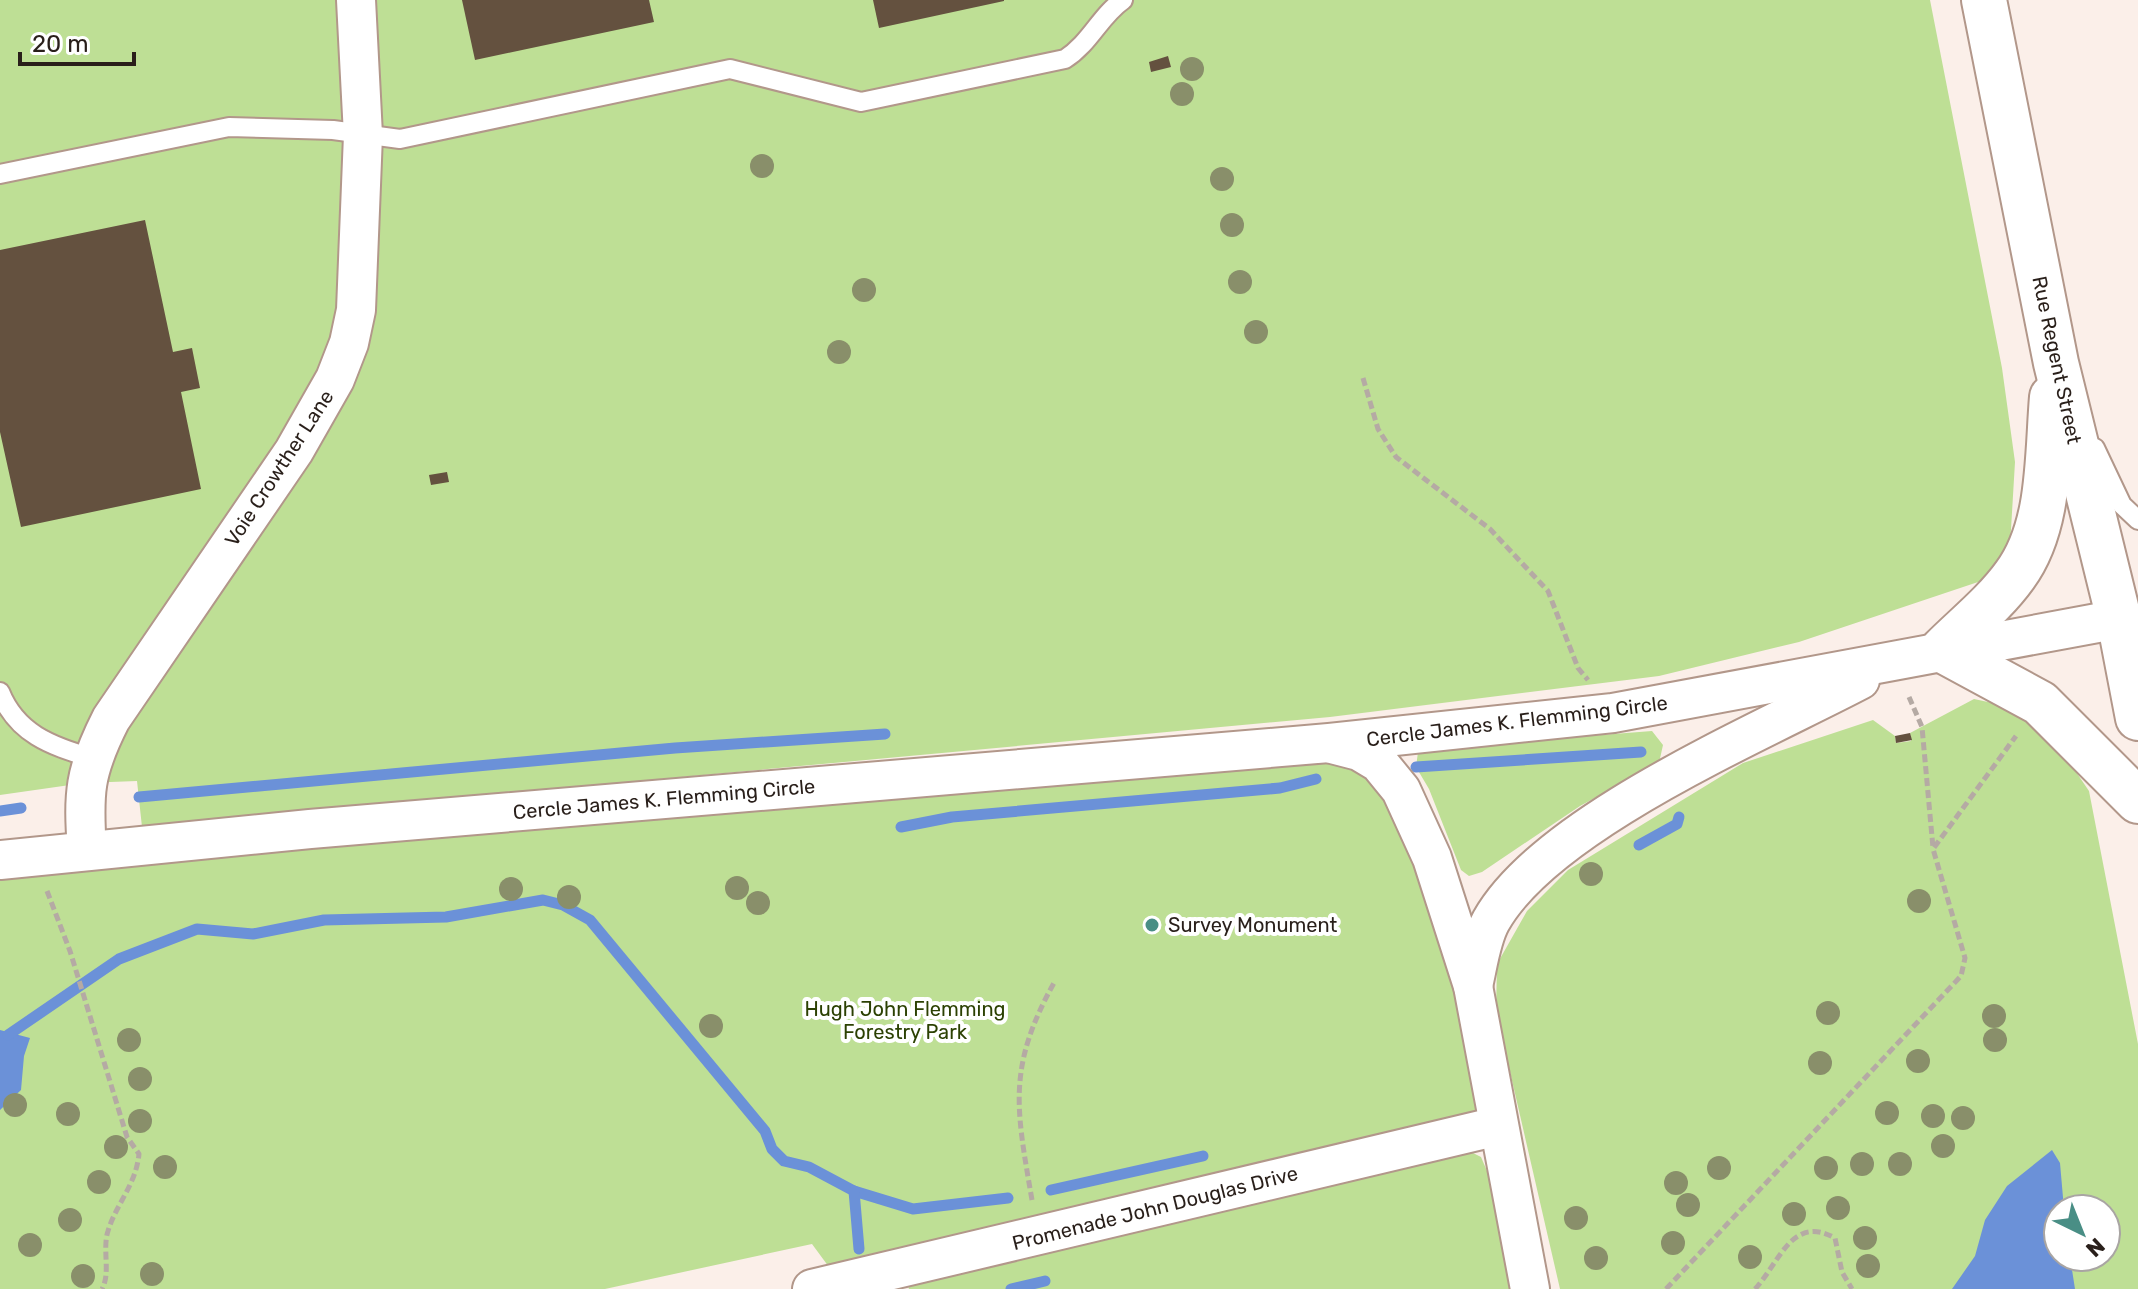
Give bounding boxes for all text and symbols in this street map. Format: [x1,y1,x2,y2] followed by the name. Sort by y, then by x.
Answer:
[20,16,134,66] scale bar
[32,30,89,58] text: 20 m
[2027,274,2087,446] street label: Rue Regent Street
[220,385,338,551] street label: Voie Crowther Lane
[1365,691,1669,751] street label: Cercle James K. Flemming Circle
[512,774,816,824] street label: Cercle James K. Flemming Circle
[1168,913,1337,937] place label: Survey Monument
[1143,916,1161,934] marker: Survey Monument
[805,997,1005,1044] park label: Hugh John Flemming Forestry Park
[1010,1161,1300,1255] street label: Promenade John Douglas Drive
[2042,1193,2122,1273] north arrow
[2080,1232,2110,1263] text: N

